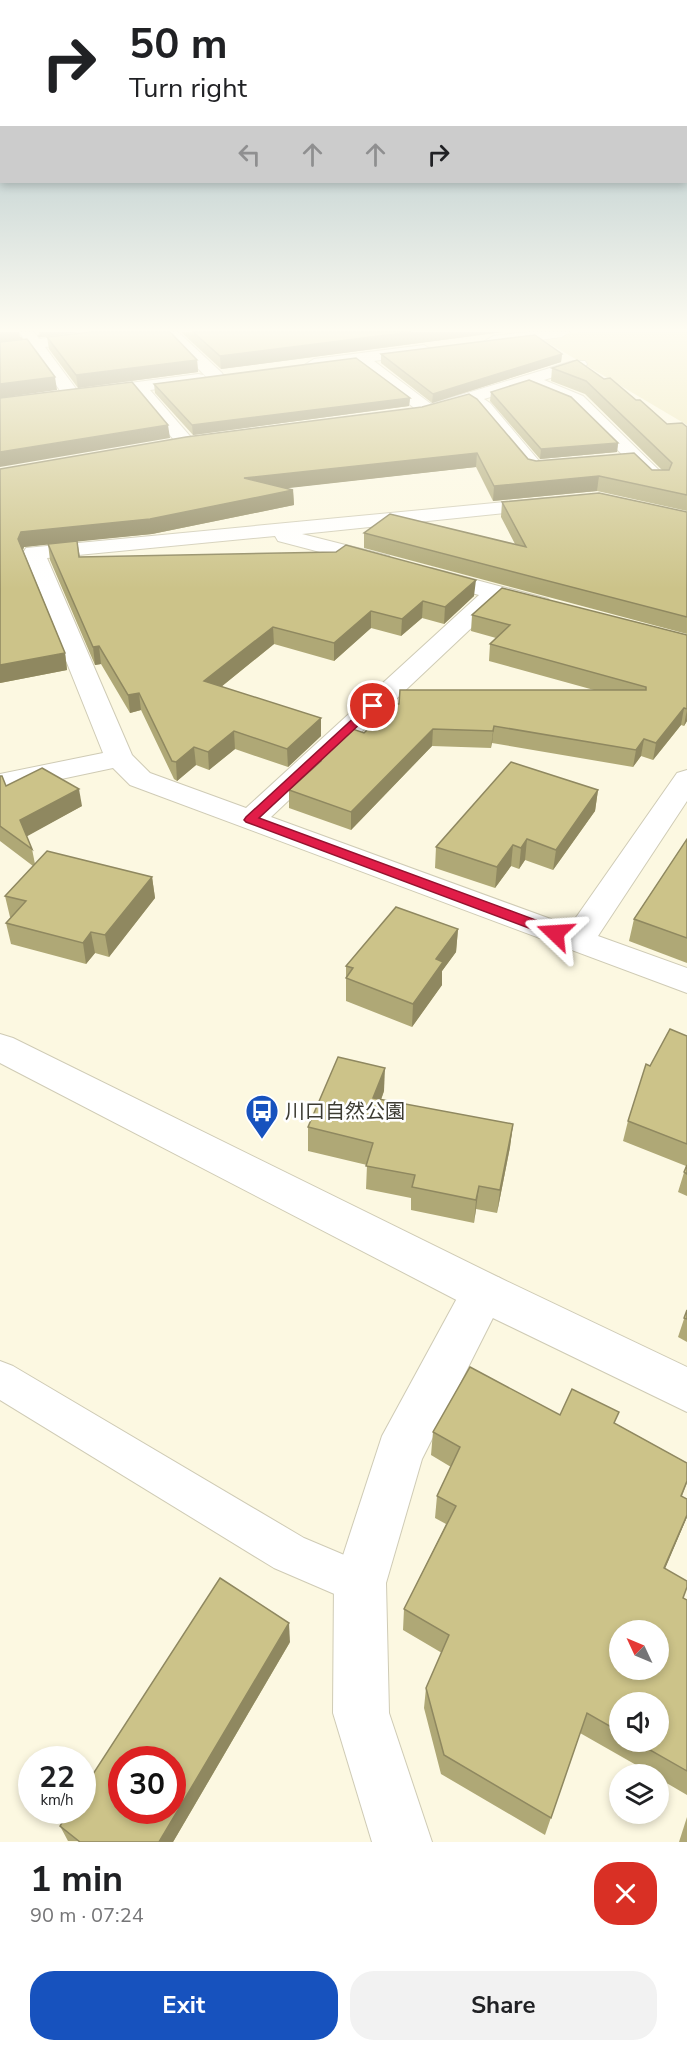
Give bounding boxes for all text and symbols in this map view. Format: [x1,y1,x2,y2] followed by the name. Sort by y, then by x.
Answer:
[129,16,228,73] text: 50 m
[30,24,108,102] icon: right
[129,70,247,107] text: Turn right
[233,138,266,171] icon: left
[296,138,329,171] icon: ahead
[359,138,392,171] icon: ahead
[422,138,455,171] icon: right
[347,680,398,731] pin
[356,689,389,722] icon: arrive
[523,901,587,965] position arrow
[244,1093,280,1140] bus stop icon: 川口自然公園
[285,1098,405,1125] place label: 川口自然公園
[609,1620,669,1680] north arrow
[609,1620,669,1824] map controls
[609,1692,669,1752] button: sound
[108,1746,186,1824] speed limit sign: 30
[39,1757,75,1798] text: 22
[609,1764,669,1824] button: layers
[40,1790,74,1810] text: km/h
[30,1855,123,1904] text: 1 min
[594,1862,657,1925] button: close
[30,1902,144,1929] text: 90 m · 07:24
[30,1971,338,2040] button: Exit
[350,1971,657,2040] button: Share

